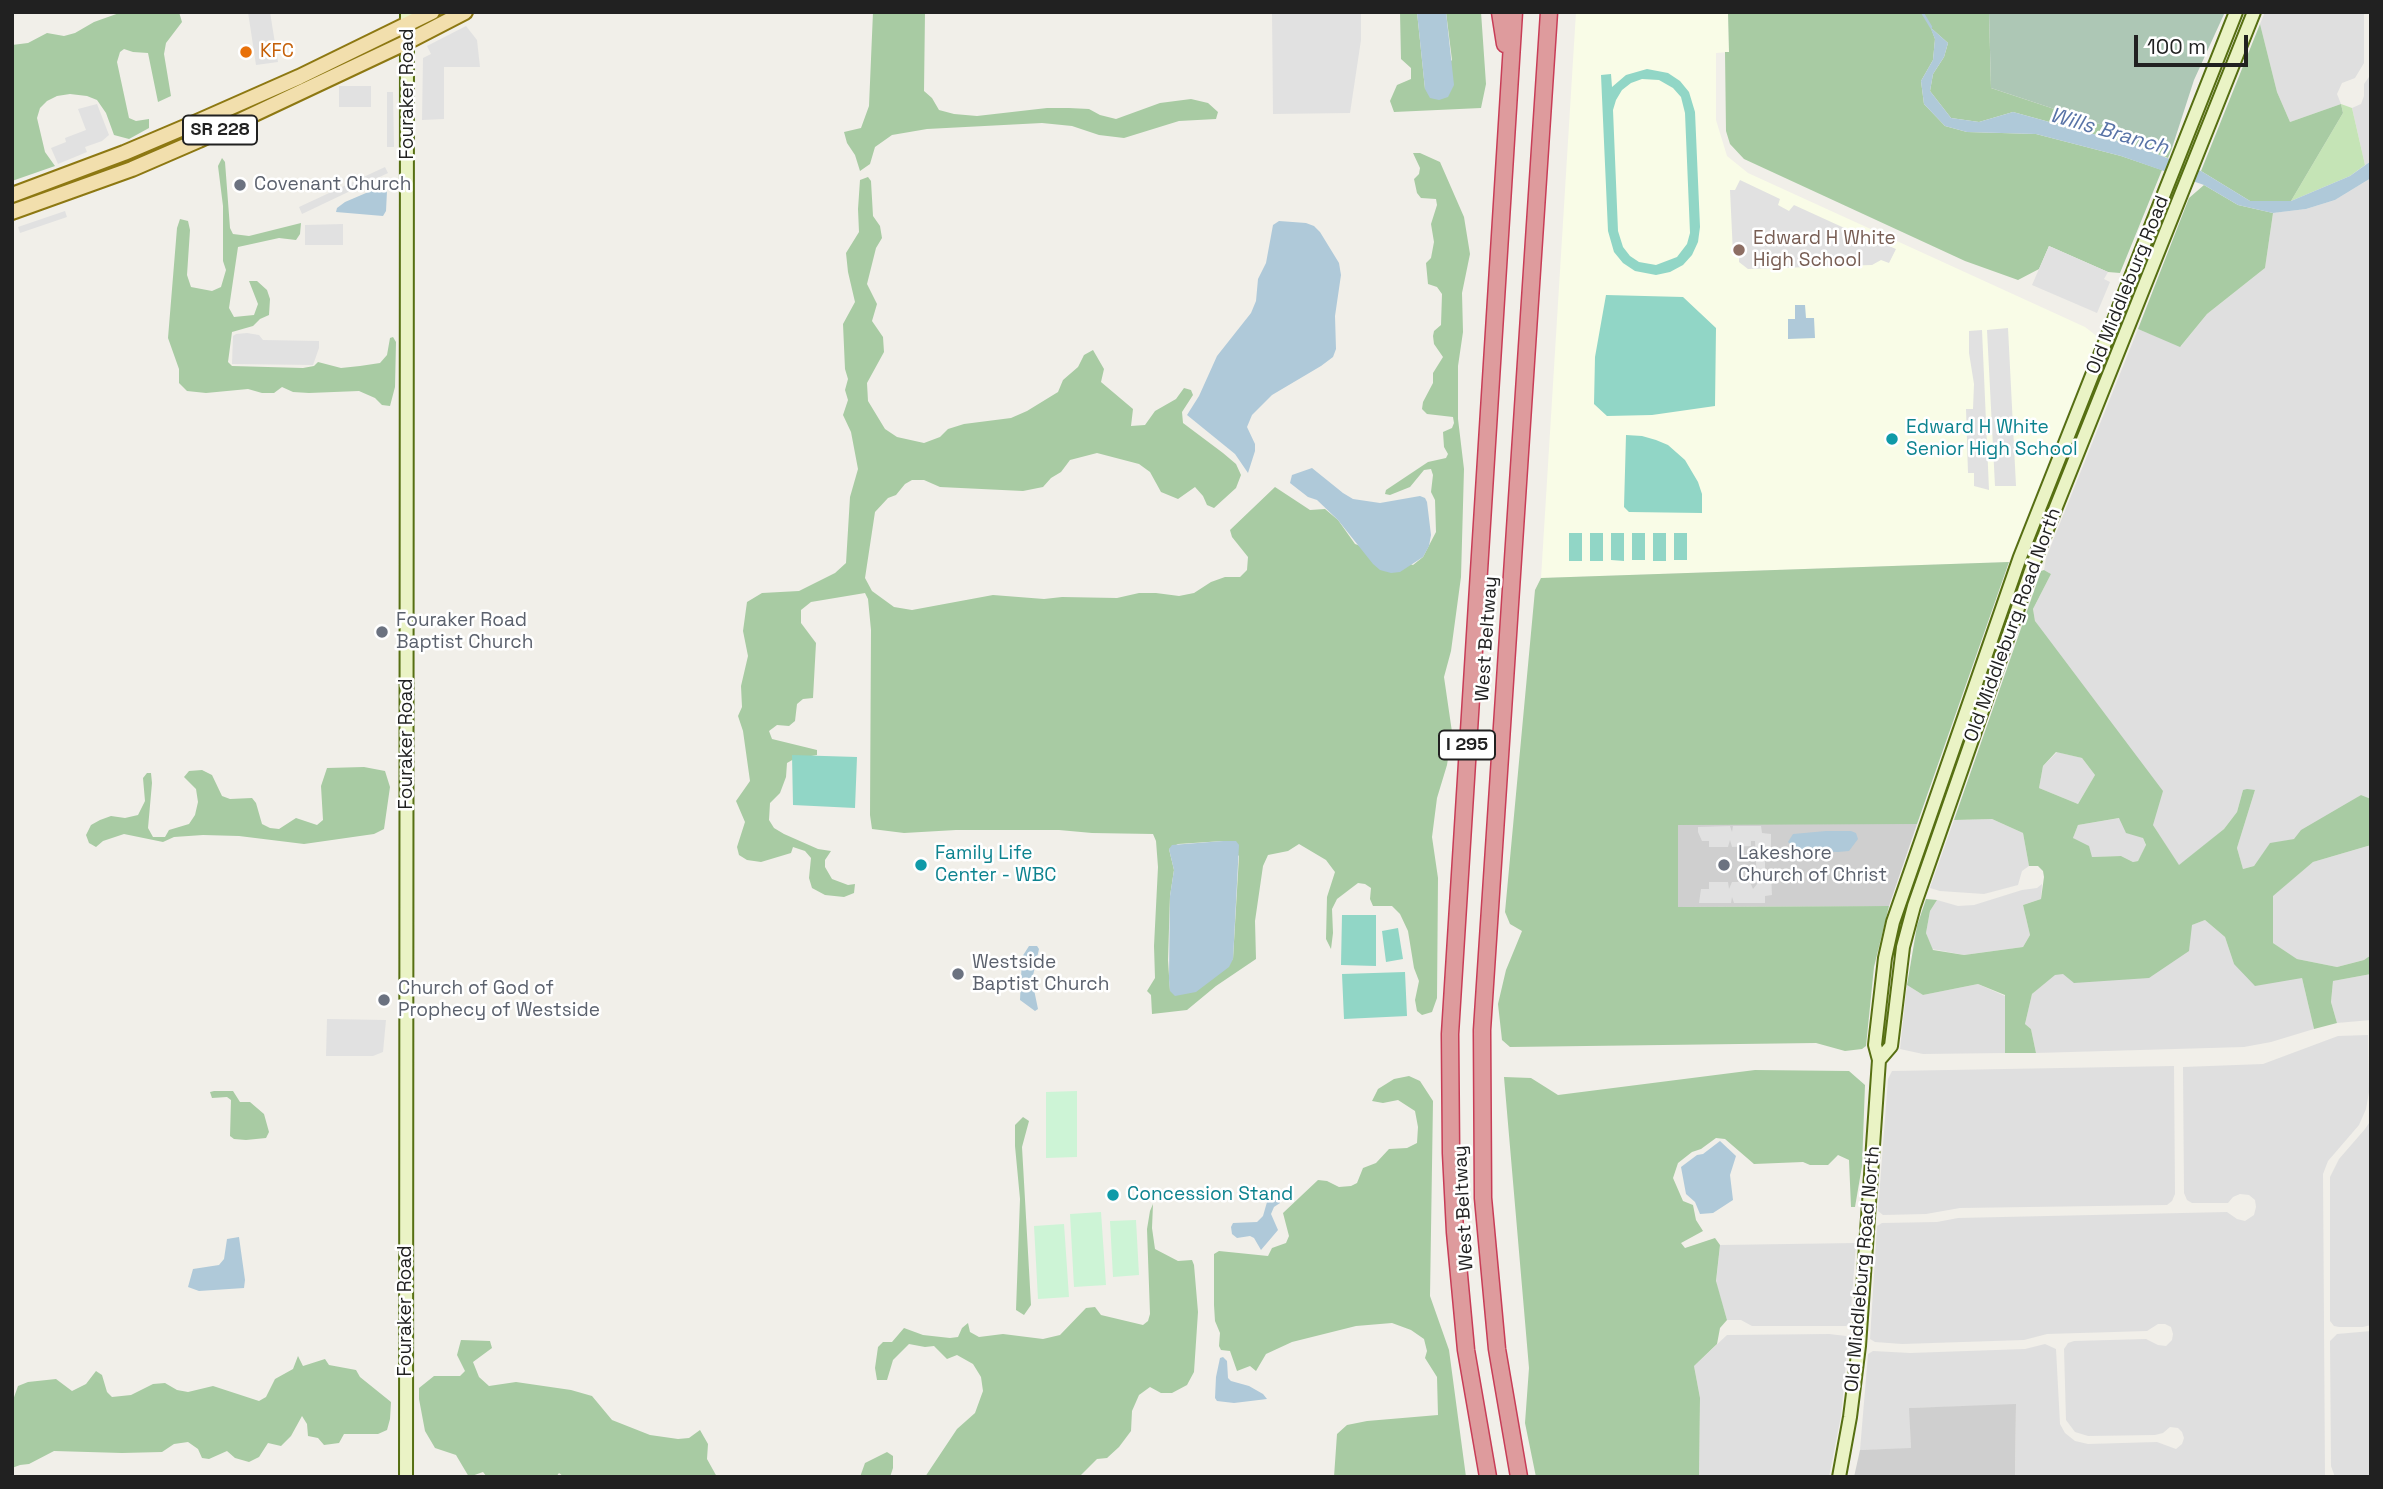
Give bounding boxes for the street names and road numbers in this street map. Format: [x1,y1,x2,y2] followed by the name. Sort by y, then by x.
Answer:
[397,29,419,159] street label: Fouraker Road
[183,116,257,145] road number: SR 228
[2082,192,2174,378] street label: Old Middleburg Road
[1960,505,2066,745] street label: Old Middleburg Road North
[1471,576,1503,702] street label: West Beltway
[396,679,418,809] street label: Fouraker Road
[1439,730,1495,760] road number: I 295
[1449,1145,1479,1271] street label: West Beltway
[1841,1145,1885,1393] street label: Old Middleburg Road North
[395,1246,417,1376] street label: Fouraker Road

